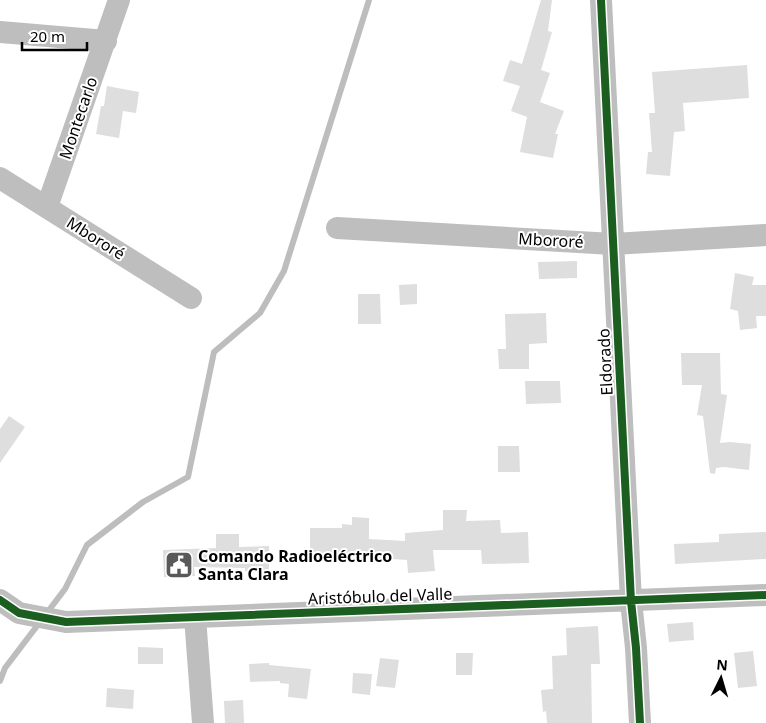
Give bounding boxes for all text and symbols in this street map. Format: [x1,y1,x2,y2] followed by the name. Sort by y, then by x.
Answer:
[22,20,88,52] scale bar
[30,26,65,46] text: 20 m
[54,74,102,162] street label: Montecarlo
[62,211,130,265] street label: Mbororé
[518,227,584,253] street label: Mbororé
[592,328,618,396] street label: Eldorado
[198,545,392,585] place label: Comando Radioeléctrico Santa Clara
[164,550,194,580] public building icon: Comando Radioeléctrico Santa Clara
[307,582,453,610] street label: Aristóbulo del Valle
[696,653,746,703] north arrow
[716,655,729,675] text: N

